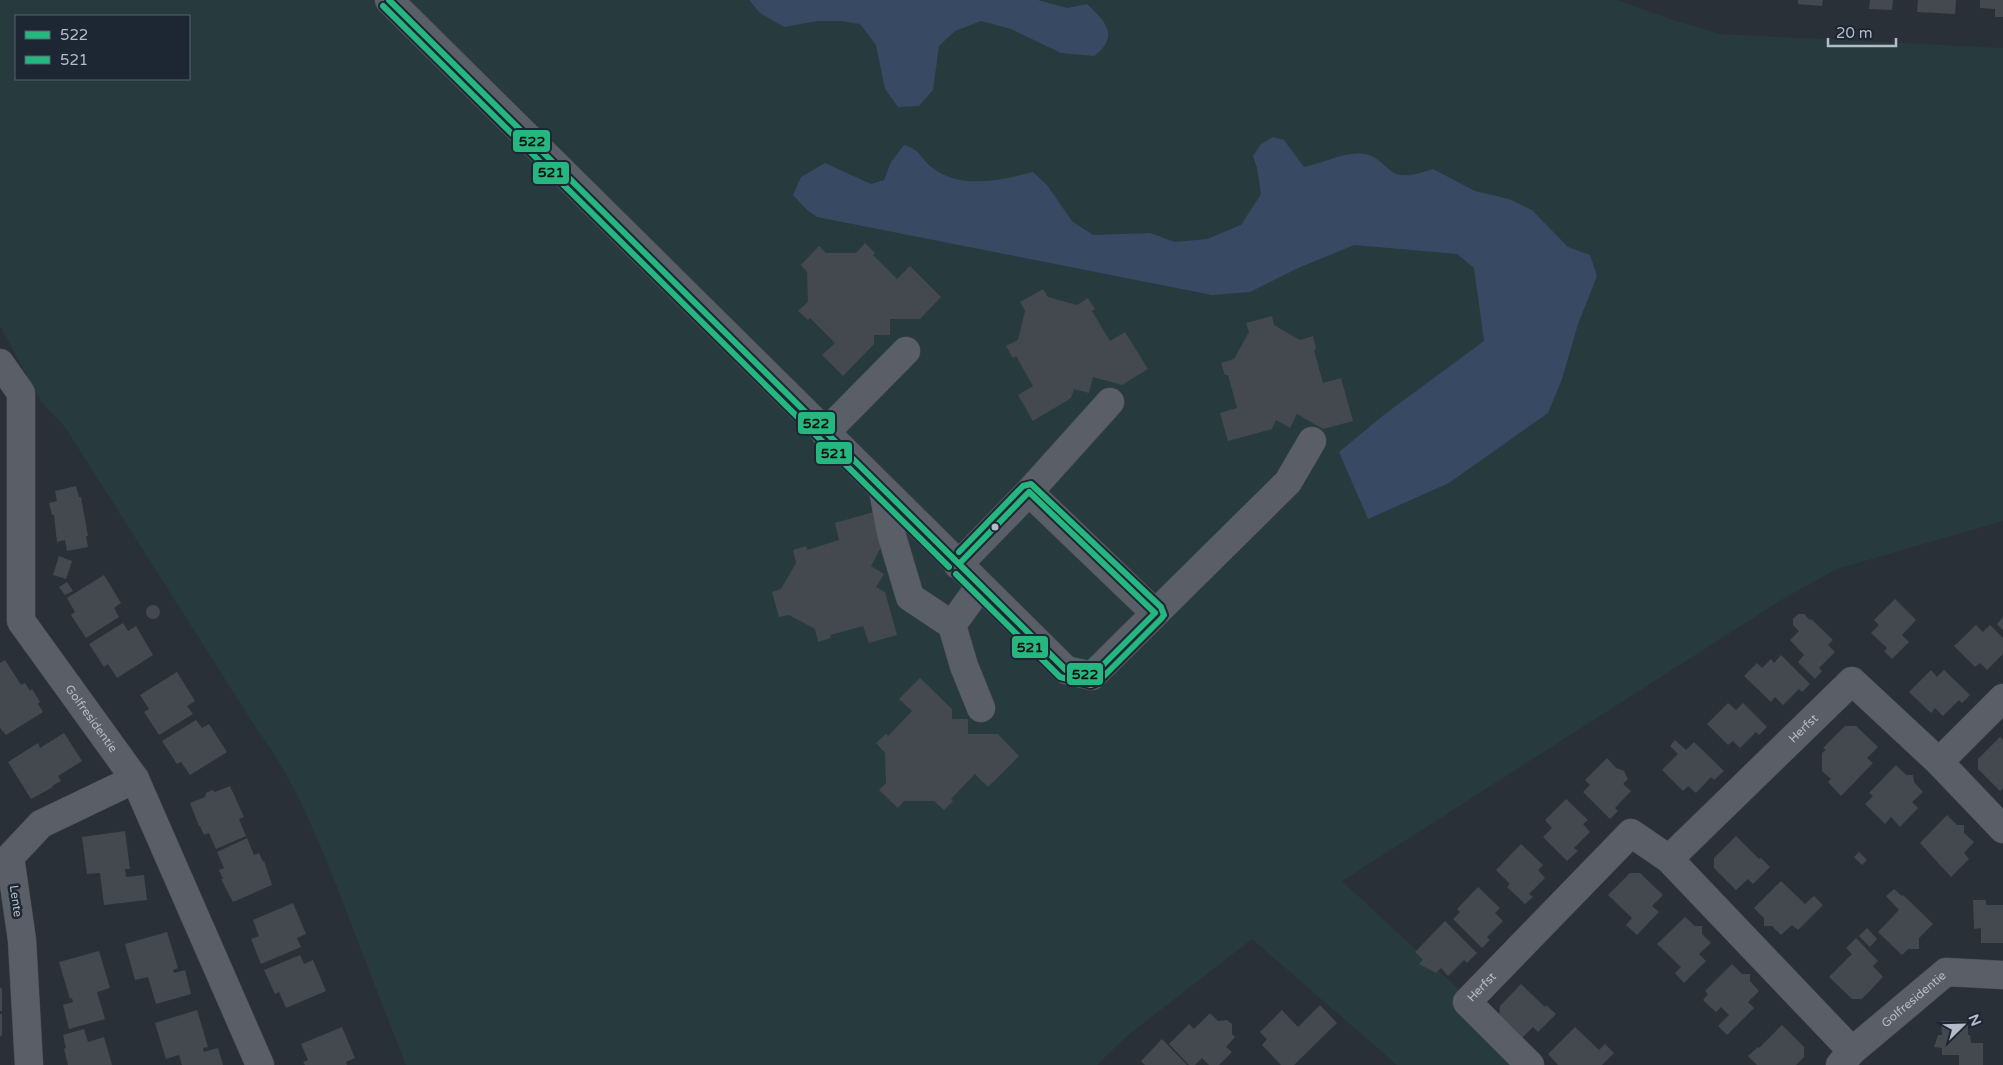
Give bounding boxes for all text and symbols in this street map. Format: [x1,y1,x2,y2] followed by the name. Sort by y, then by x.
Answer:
[15,15,190,80] legend
[1828,15,1896,47] scale bar
[1836,24,1873,42] text: 20 m
[60,26,88,44] text: 522
[60,51,88,69] text: 521
[512,129,551,153] line badge: 522
[519,133,545,150] text: 522
[532,161,570,185] line badge: 521
[538,164,564,181] text: 521
[797,411,836,435] line badge: 522
[803,415,829,432] text: 522
[815,441,853,465] line badge: 521
[821,445,847,462] text: 521
[990,522,1000,532] unlabelled marker
[1011,635,1049,659] line badge: 521
[1017,639,1043,656] text: 521
[1066,662,1104,686] line badge: 522
[1072,666,1098,683] text: 522
[62,682,121,755] street label: Golfresidentie
[1786,711,1821,746] street label: Herfst
[7,884,25,918] street label: Lente
[1879,968,1949,1030] street label: Golfresidentie
[1464,969,1499,1005] street label: Herfst
[1938,1000,1988,1050] north arrow
[1964,1012,1985,1029] text: N

